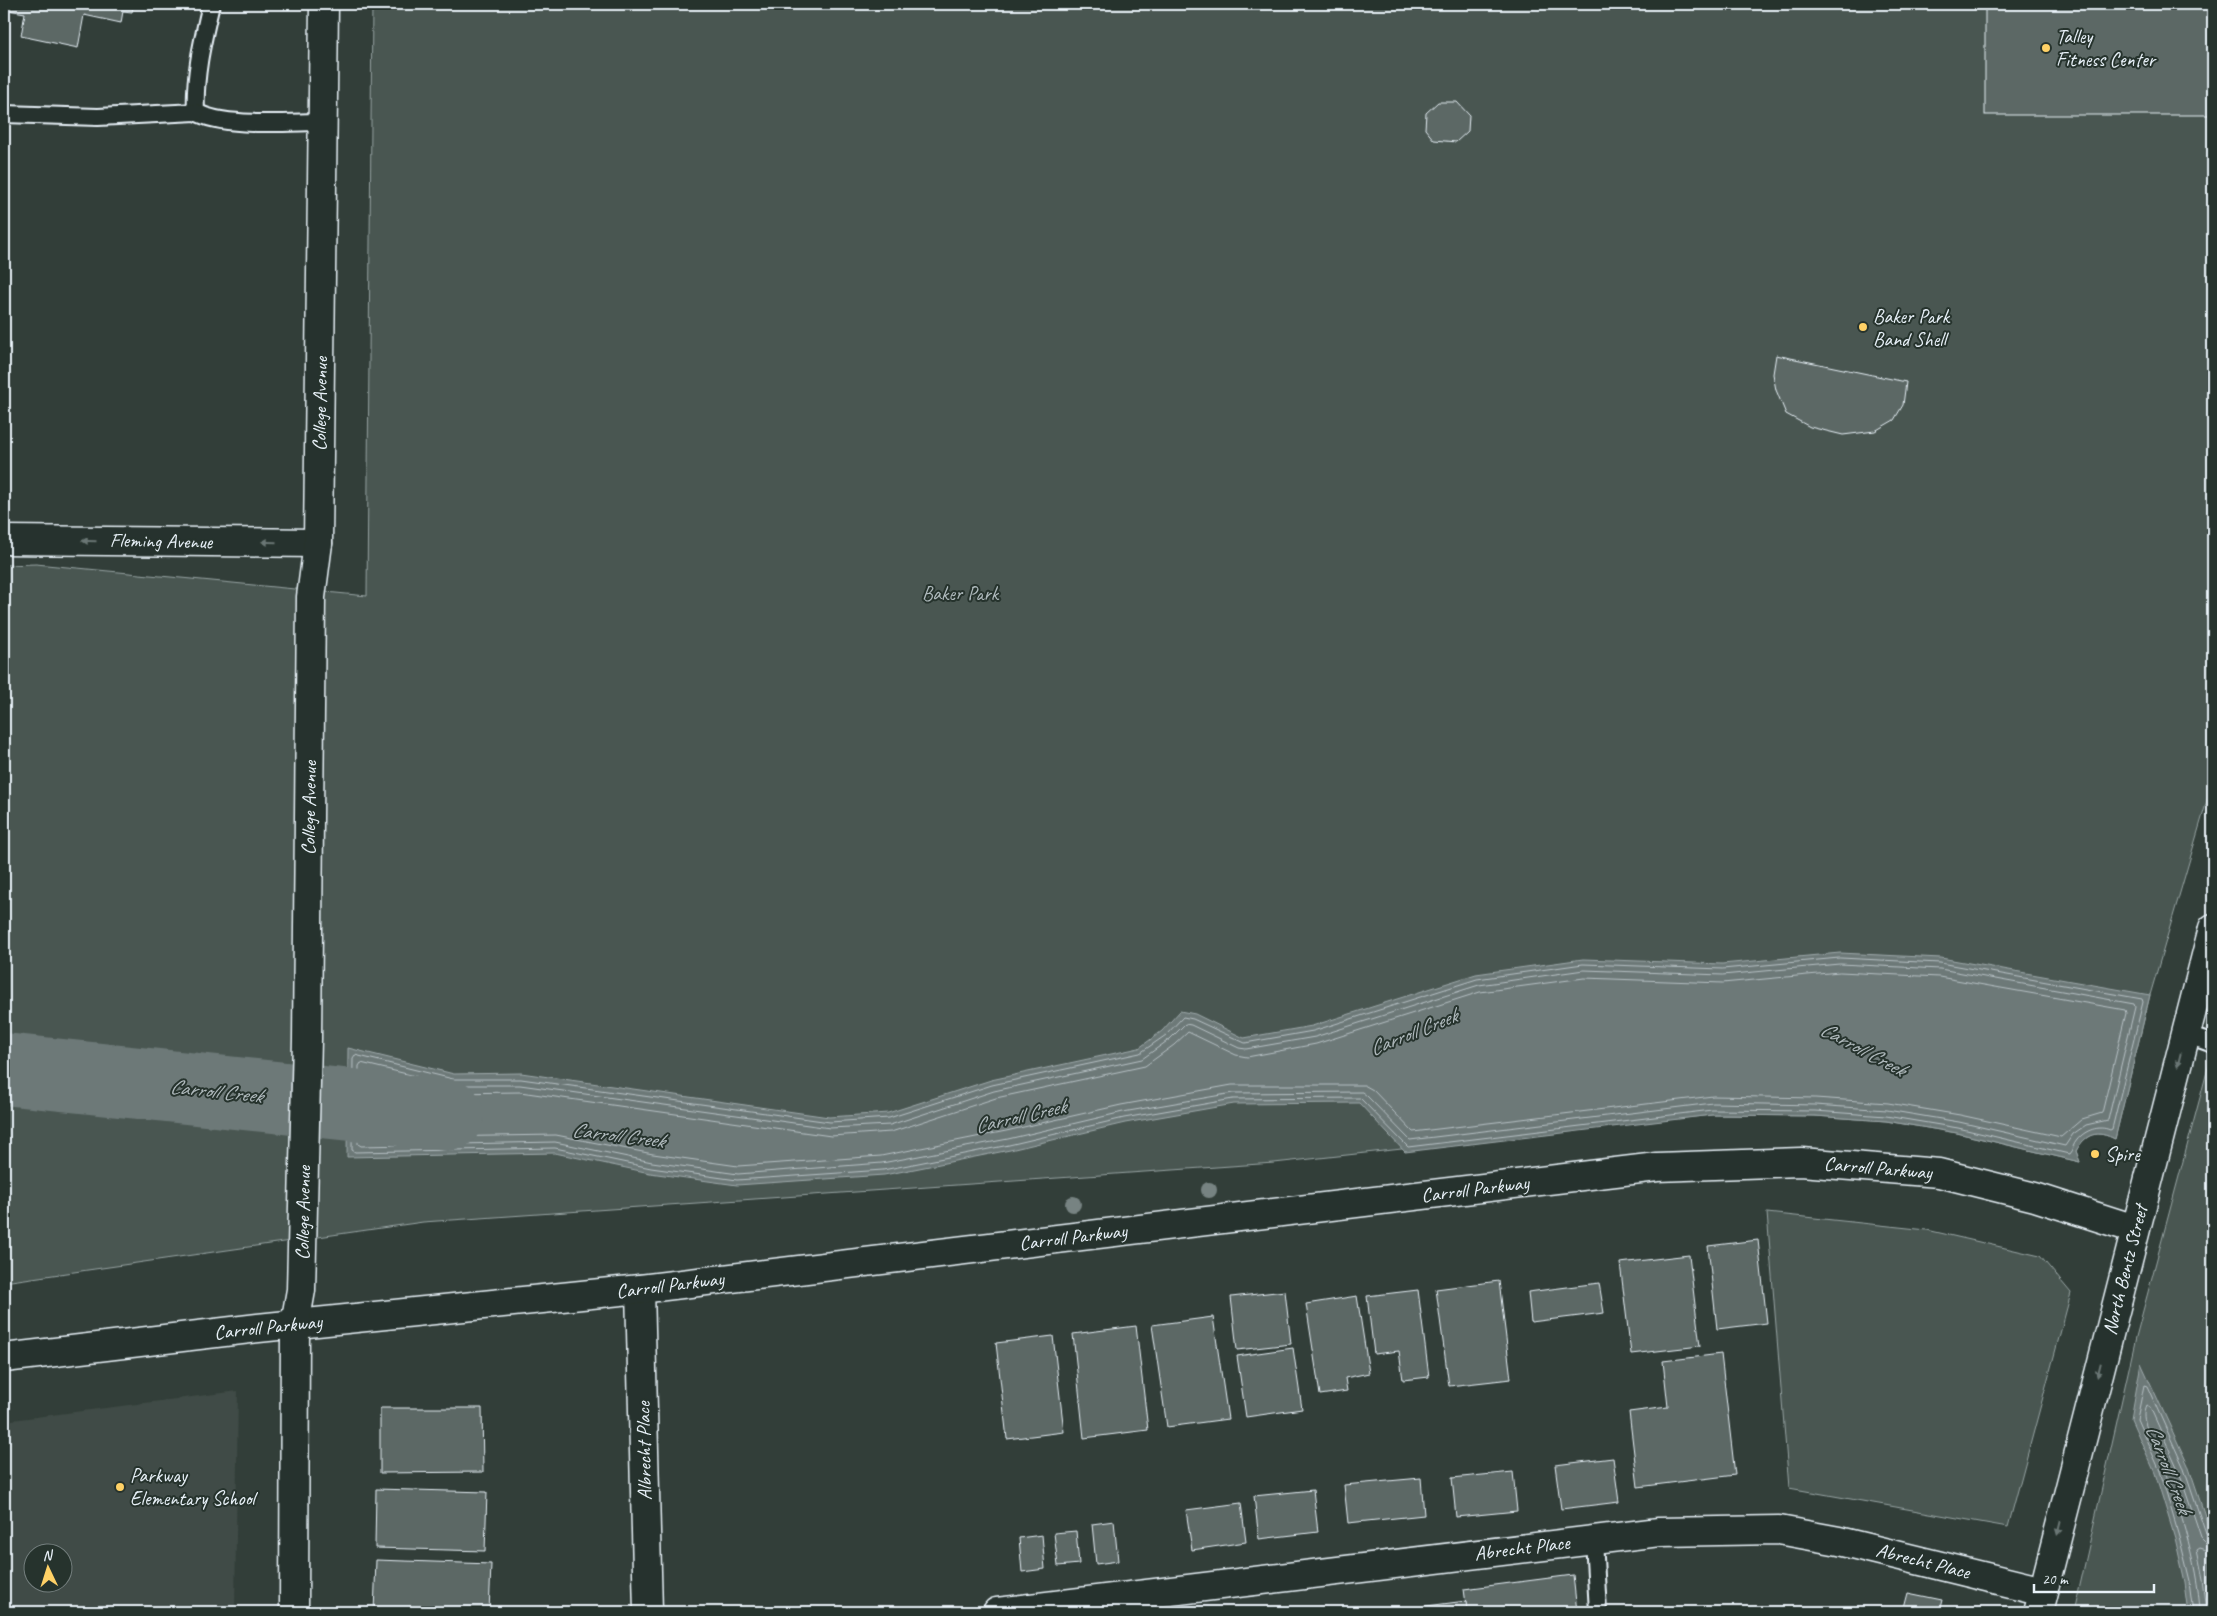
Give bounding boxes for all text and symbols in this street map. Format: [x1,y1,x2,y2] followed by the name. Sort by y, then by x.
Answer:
[2056,24,2157,72] place label: Talley Fitness Center
[2040,42,2052,54] marker: Talley Fitness Center
[1873,304,1951,352] place label: Baker Park Band Shell
[1857,321,1869,333] marker: Baker Park Band Shell
[307,355,333,451] street label: College Avenue
[110,528,214,554] street label: Fleming Avenue
[81,537,97,545] one-way arrow
[261,538,277,546] one-way arrow
[922,581,1000,606] park label: Baker Park
[296,759,322,855] street label: College Avenue
[1365,1001,1465,1061] water label: Carroll Creek
[1816,1016,1914,1084] water label: Carroll Creek
[2174,1053,2182,1068] one-way arrow
[169,1073,268,1109] water label: Carroll Creek
[972,1092,1072,1139] water label: Carroll Creek
[570,1116,670,1154] water label: Carroll Creek
[2105,1142,2141,1167] place label: Spire
[2089,1148,2101,1160] marker: Spire
[1823,1151,1934,1185] street label: Carroll Parkway
[290,1164,316,1260] street label: College Avenue
[1420,1170,1531,1208] street label: Carroll Parkway
[2097,1199,2154,1338] street label: North Bentz Street
[1018,1218,1129,1256] street label: Carroll Parkway
[615,1266,726,1304] street label: Carroll Parkway
[213,1309,324,1345] street label: Carroll Parkway
[2095,1363,2103,1378] one-way arrow
[631,1400,657,1501] street label: Albrecht Place
[2140,1421,2199,1521] water label: Carroll Creek
[130,1463,258,1511] place label: Parkway Elementary School
[114,1481,126,1493] marker: Parkway Elementary School
[2055,1520,2063,1535] one-way arrow
[1473,1530,1572,1566] street label: Abrecht Place
[1874,1537,1974,1585] street label: Abrecht Place
[22,1544,72,1594] north arrow
[42,1547,54,1564] text: N
[2034,1561,2154,1593] scale bar
[2042,1570,2069,1589] text: 20 m

